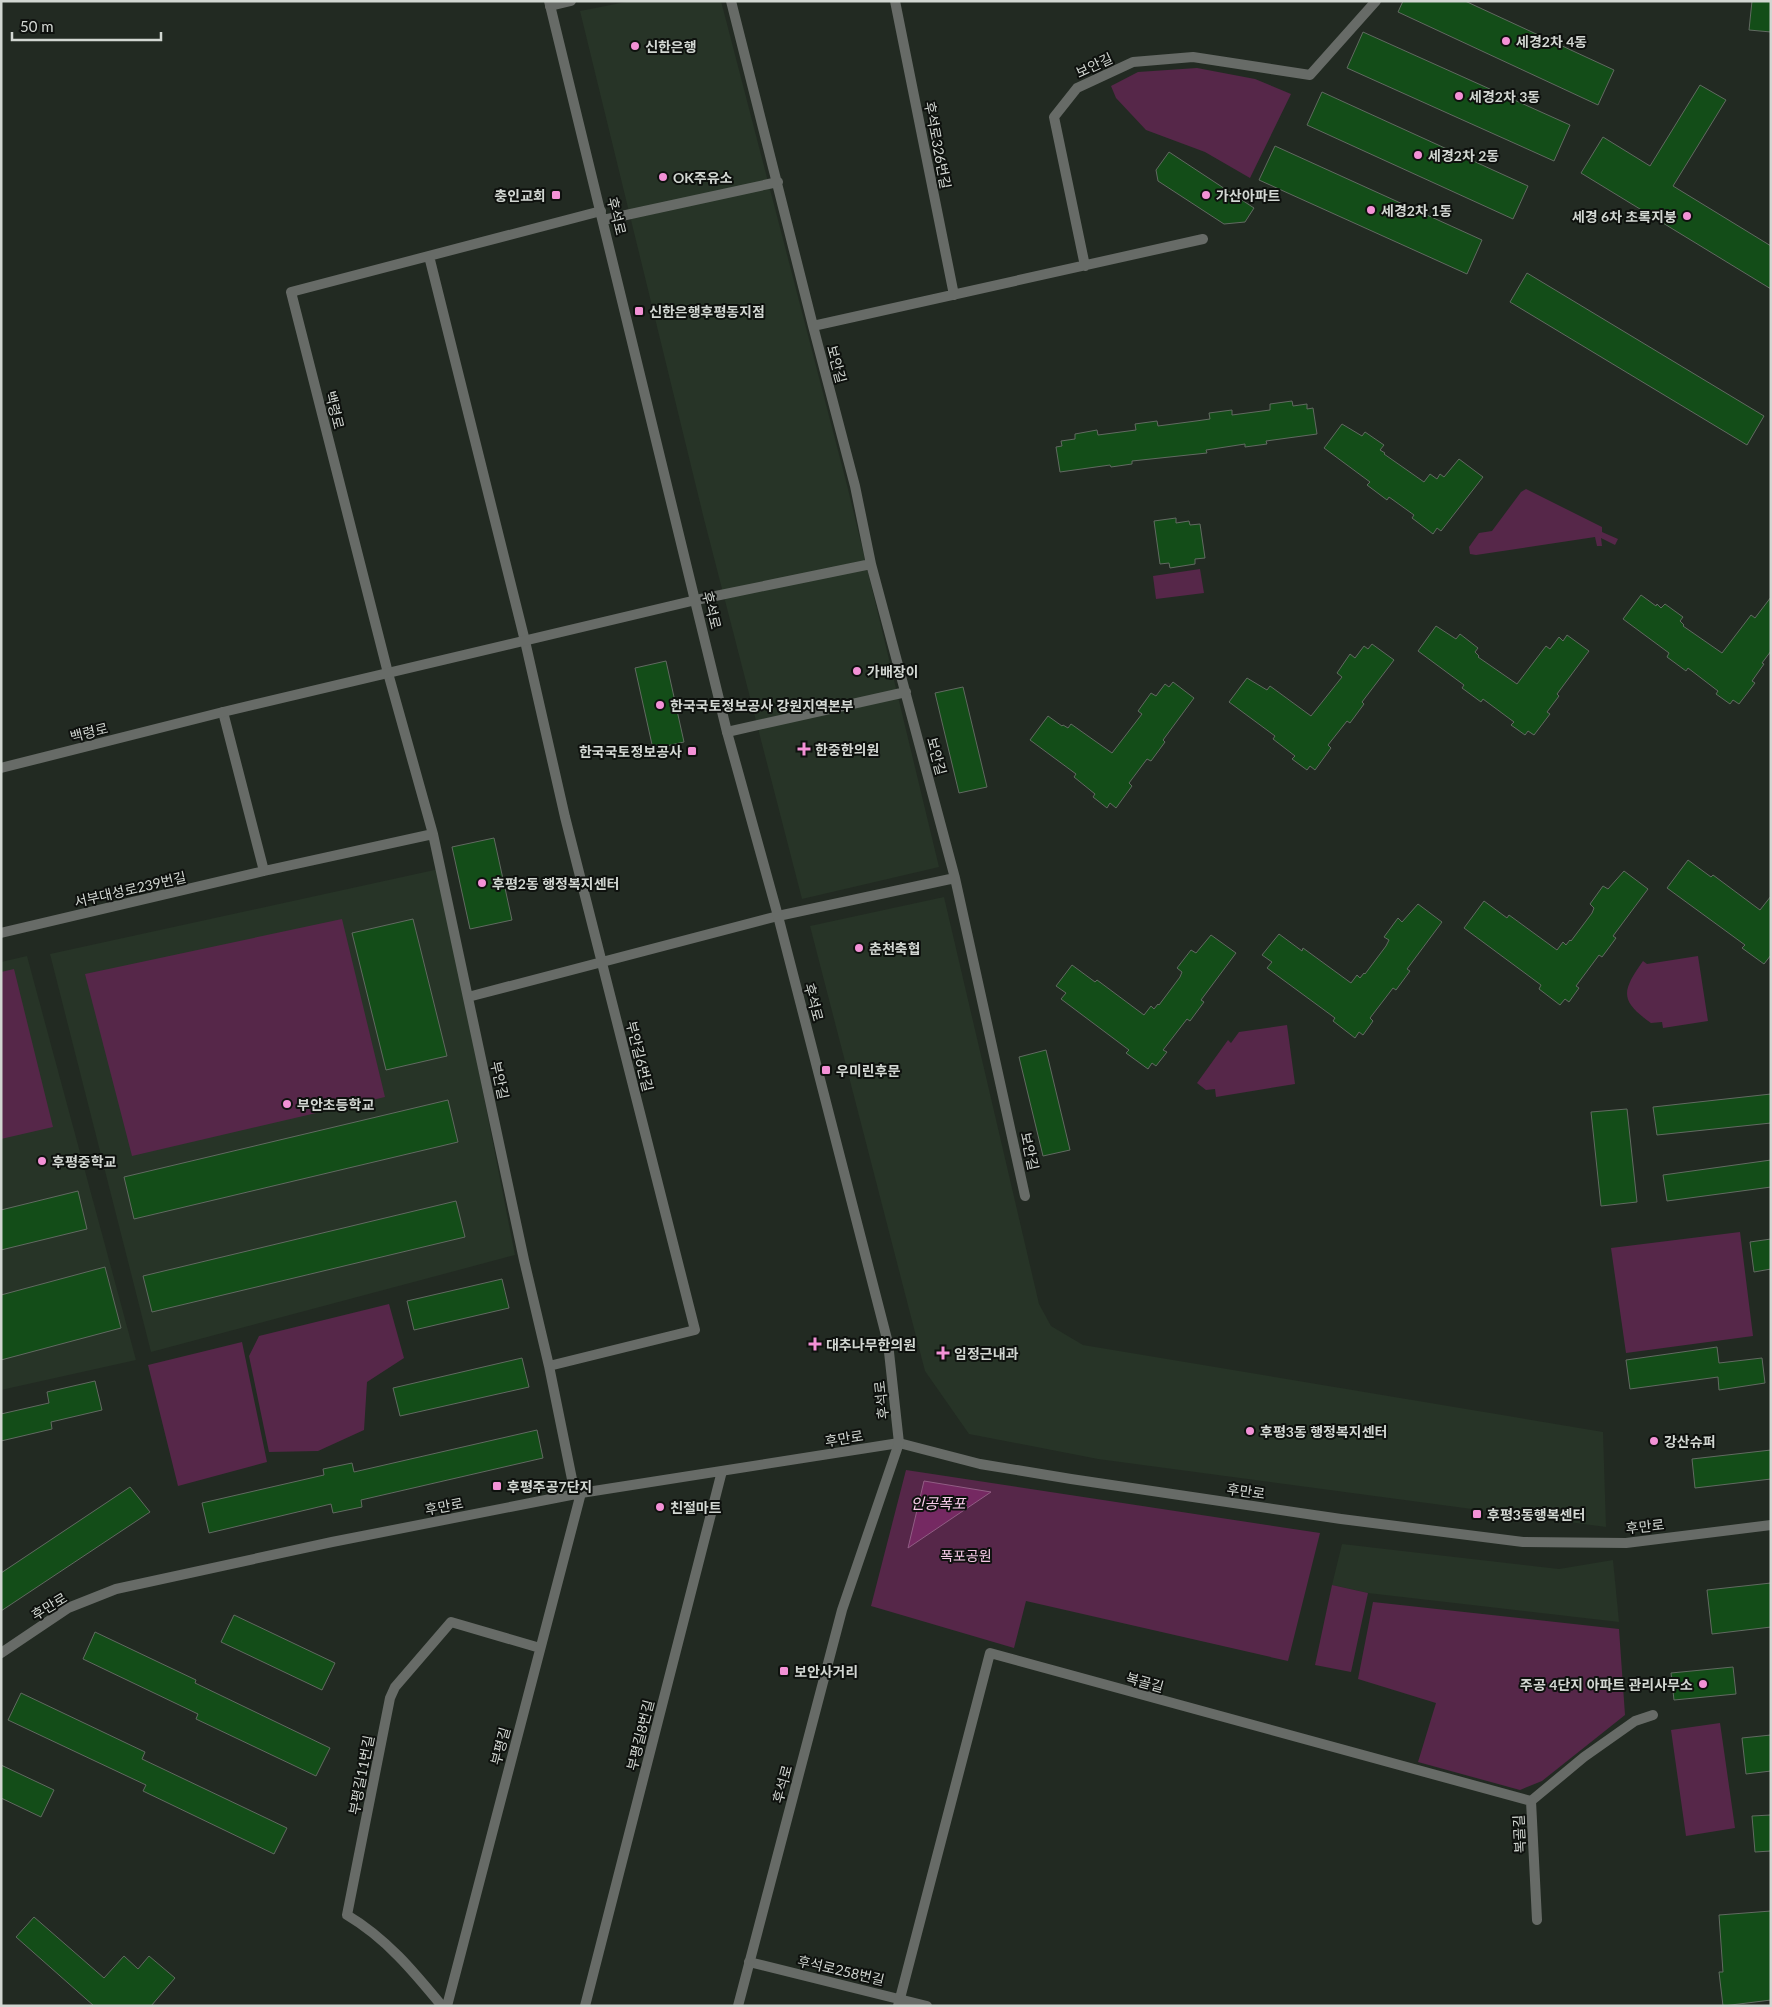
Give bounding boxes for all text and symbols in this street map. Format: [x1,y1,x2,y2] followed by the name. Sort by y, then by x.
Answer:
[12,10,161,42] scale bar
[20,17,54,35] text: 50 m
[1516,33,1587,50] place label: 세경2차 4동
[1500,35,1512,47] marker: 세경2차 4동
[645,38,697,55] place label: 신한은행
[629,40,641,52] marker: 신한은행
[1073,49,1115,81] street label: 보안길
[1469,88,1540,105] place label: 세경2차 3동
[1453,90,1465,102] marker: 세경2차 3동
[921,100,955,190] street label: 후석로326번길
[1428,147,1499,164] place label: 세경2차 2동
[1412,149,1424,161] marker: 세경2차 2동
[673,169,733,186] place label: OK주유소
[657,171,669,183] marker: OK주유소
[494,187,546,204] place label: 충인교회
[1216,187,1281,204] place label: 가산아파트
[550,189,562,201] marker: 충인교회
[1200,189,1212,201] marker: 가산아파트
[604,195,630,237] street label: 후석로
[1381,202,1452,219] place label: 세경2차 1동
[1365,204,1377,216] marker: 세경2차 1동
[1572,208,1677,225] place label: 세경 6차 초록지붕
[1681,210,1693,222] marker: 세경 6차 초록지붕
[649,303,765,320] place label: 신한은행후평동지점
[633,305,645,317] marker: 신한은행후평동지점
[824,343,850,385] street label: 보안길
[322,389,348,431] street label: 백령로
[699,589,725,631] street label: 후석로
[867,663,919,680] place label: 가배장이
[851,665,863,677] marker: 가배장이
[670,697,854,714] place label: 한국국토정보공사 강원지역본부
[654,699,666,711] marker: 한국국토정보공사 강원지역본부
[68,719,110,745] street label: 백령로
[924,735,950,777] street label: 보안길
[815,741,879,758] place label: 한중한의원
[797,742,811,756] marker: 한중한의원
[579,743,682,760] place label: 한국국토정보공사
[686,745,698,757] marker: 한국국토정보공사
[72,868,188,910] street label: 서부대성로239번길
[492,875,619,892] place label: 후평2동 행정복지센터
[476,877,488,889] marker: 후평2동 행정복지센터
[869,940,921,957] place label: 춘천축협
[853,942,865,954] marker: 춘천축협
[801,981,827,1023] street label: 후석로
[623,1019,657,1093] street label: 부안길6번길
[488,1059,512,1101] street label: 부안길
[836,1062,901,1079] place label: 우미린후문
[820,1064,832,1076] marker: 우미린후문
[297,1096,374,1113] place label: 부안초등학교
[281,1098,293,1110] marker: 부안초등학교
[1018,1130,1042,1172] street label: 보안길
[52,1153,117,1170] place label: 후평중학교
[36,1155,48,1167] marker: 후평중학교
[826,1336,916,1353] place label: 대추나무한의원
[808,1337,822,1351] marker: 대추나무한의원
[954,1345,1019,1362] place label: 임정근내과
[936,1346,950,1360] marker: 임정근내과
[871,1380,891,1420] street label: 후석로
[1260,1423,1387,1440] place label: 후평3동 행정복지센터
[1244,1425,1256,1437] marker: 후평3동 행정복지센터
[824,1427,865,1449] street label: 후만로
[1664,1433,1716,1450] place label: 강산슈퍼
[1648,1435,1660,1447] marker: 강산슈퍼
[507,1478,592,1495] place label: 후평주공7단지
[491,1480,503,1492] marker: 후평주공7단지
[1226,1480,1266,1502] street label: 후만로
[423,1494,465,1518] street label: 후만로
[910,1494,967,1512] water label: 인공폭포
[670,1499,722,1516] place label: 친절마트
[654,1501,666,1513] marker: 친절마트
[1487,1506,1585,1523] place label: 후평3동행복센터
[1471,1508,1483,1520] marker: 후평3동행복센터
[1625,1516,1665,1536] street label: 후만로
[940,1547,992,1564] park label: 폭포공원
[28,1589,70,1623] street label: 후만로
[794,1663,858,1680] place label: 보안사거리
[778,1665,790,1677] marker: 보안사거리
[1124,1669,1166,1695] street label: 복골길
[1520,1676,1693,1693] place label: 주공 4단지 아파트 관리사무소
[1697,1678,1709,1690] marker: 주공 4단지 아파트 관리사무소
[623,1698,657,1772] street label: 부평길8번길
[487,1725,513,1767] street label: 부평길
[345,1734,377,1816] street label: 부평길11번길
[769,1763,795,1805] street label: 후석로
[1510,1814,1528,1854] street label: 복골길
[796,1952,886,1988] street label: 후석로258번길

